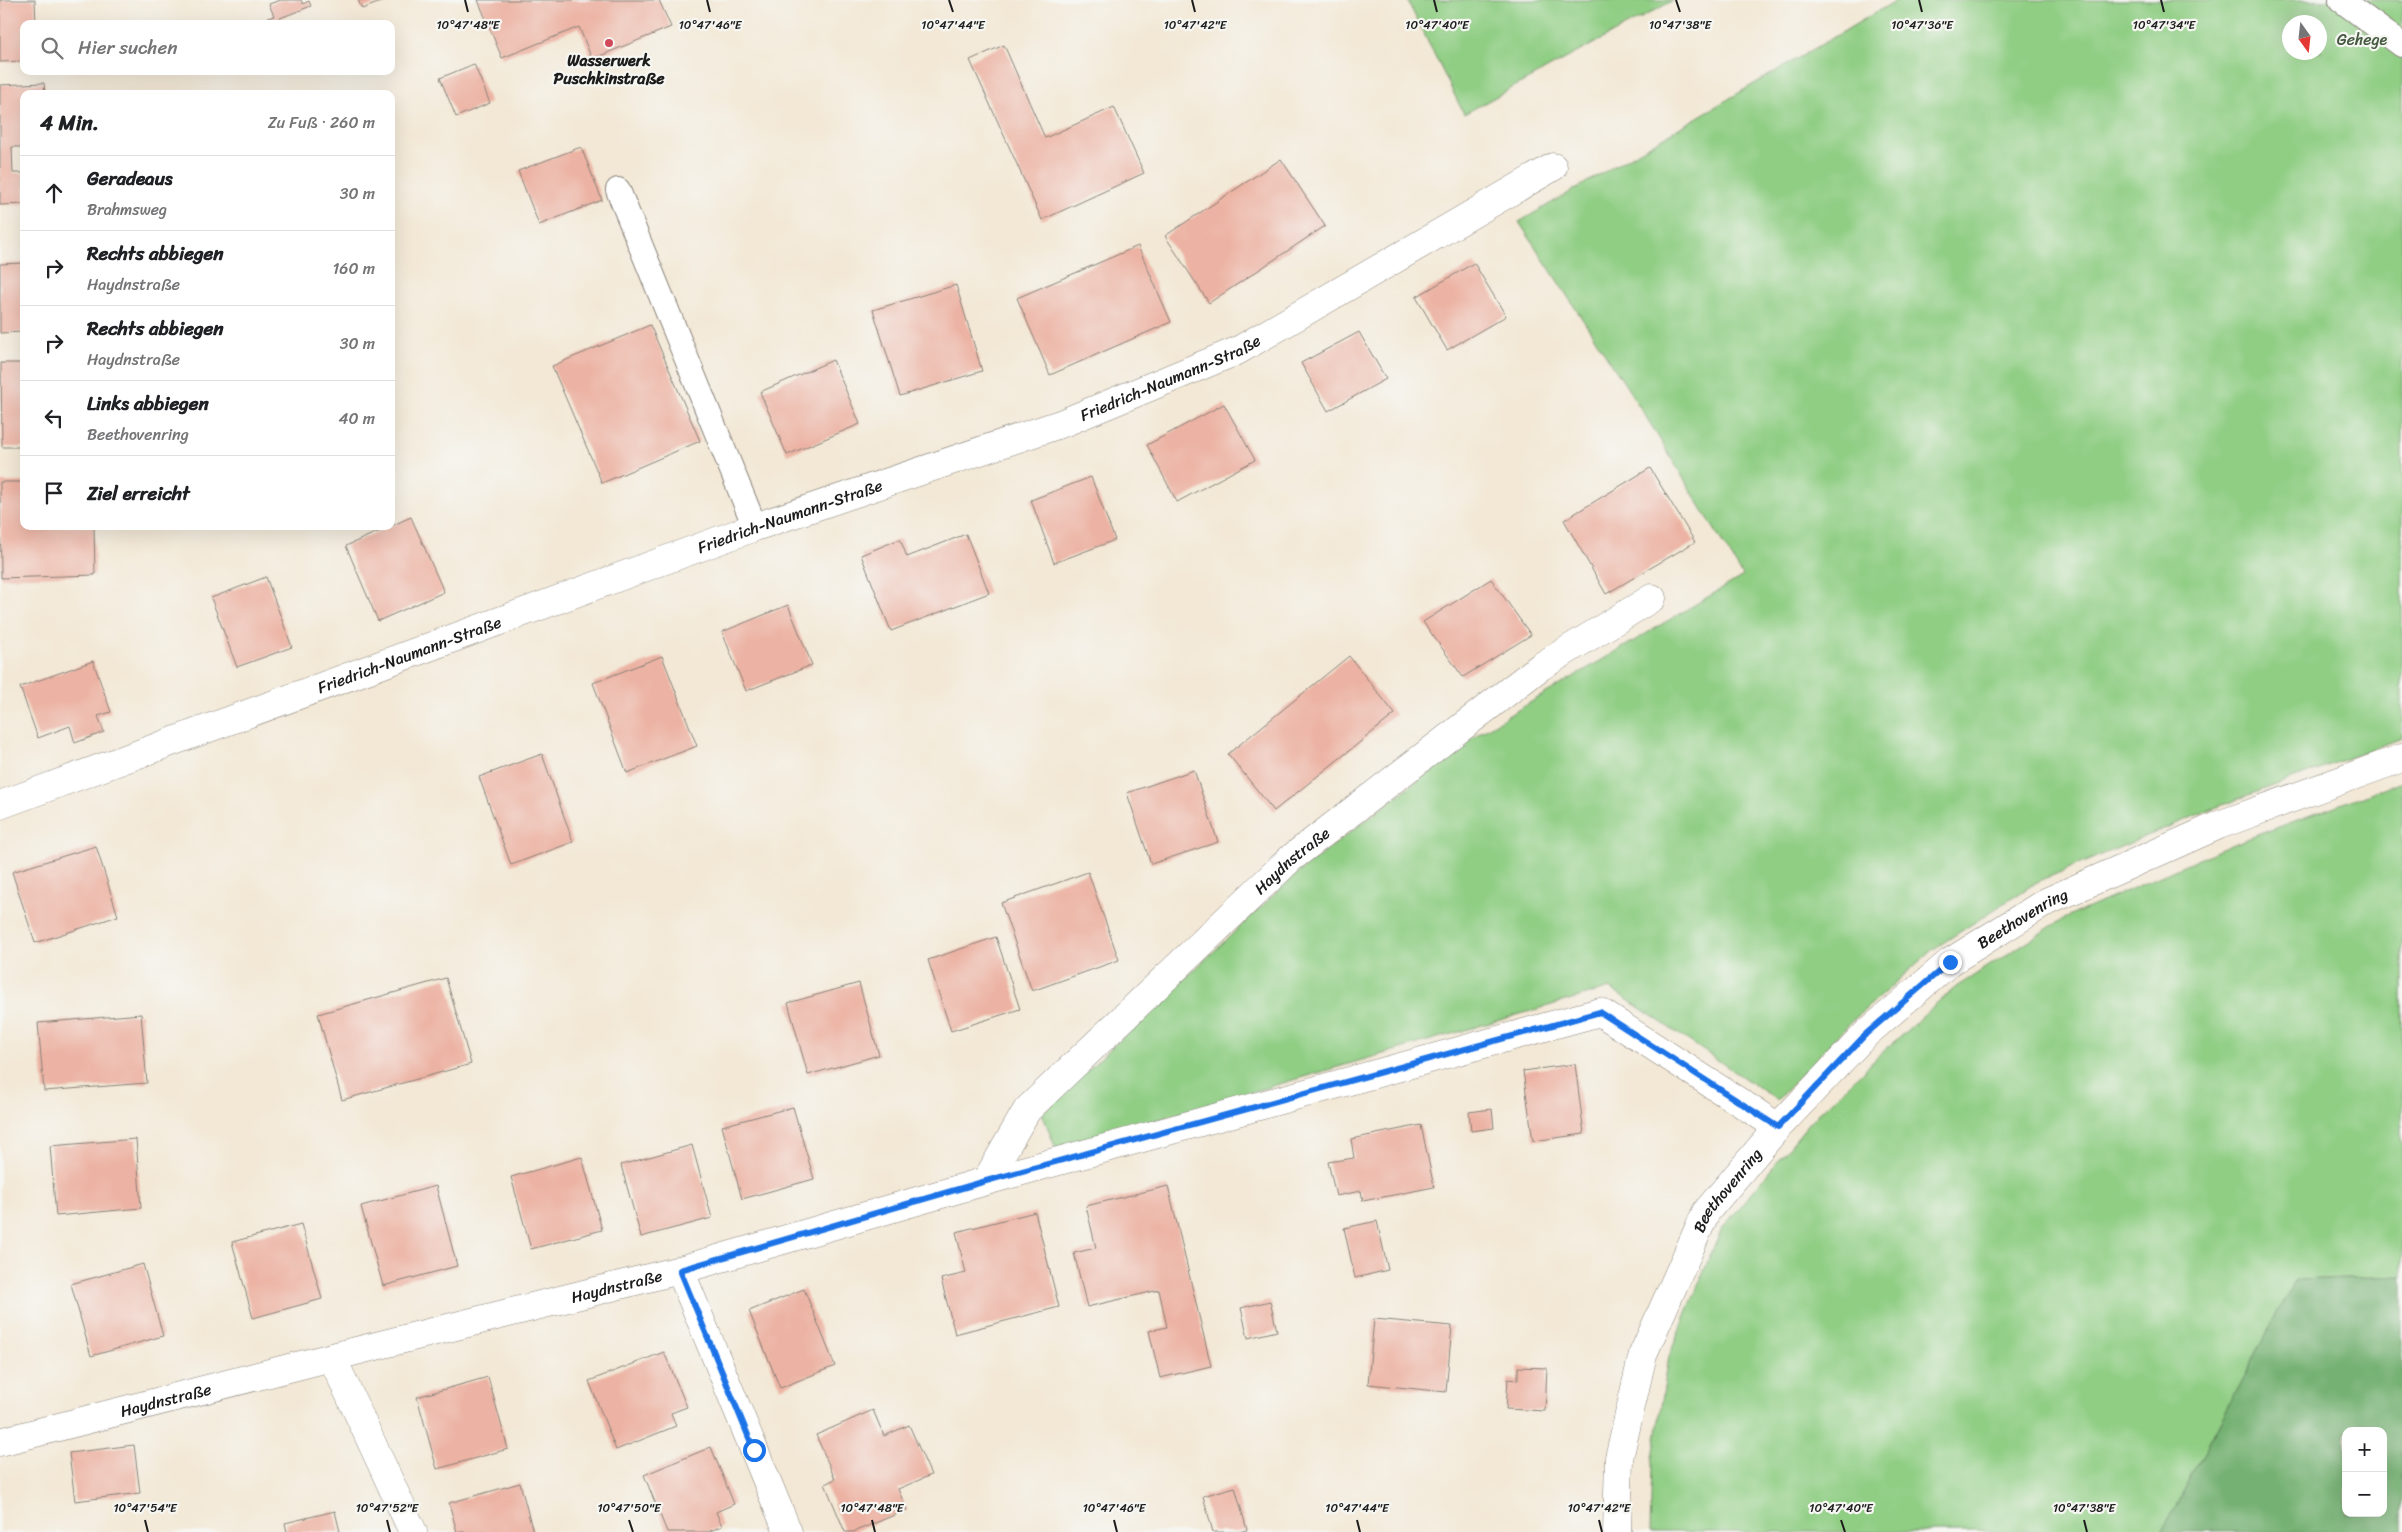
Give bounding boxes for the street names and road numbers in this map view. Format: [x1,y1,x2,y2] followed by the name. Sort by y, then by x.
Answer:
[1075,326,1266,429] street label: Friedrich-Naumann-Straße
[693,471,886,562] street label: Friedrich-Naumann-Straße
[313,607,505,702] street label: Friedrich-Naumann-Straße
[1247,819,1336,901] street label: Haydnstraße
[1971,880,2073,956] street label: Beethovenring
[1684,1141,1769,1237] street label: Beethovenring
[568,1261,665,1311] street label: Haydnstraße
[117,1374,214,1425] street label: Haydnstraße

